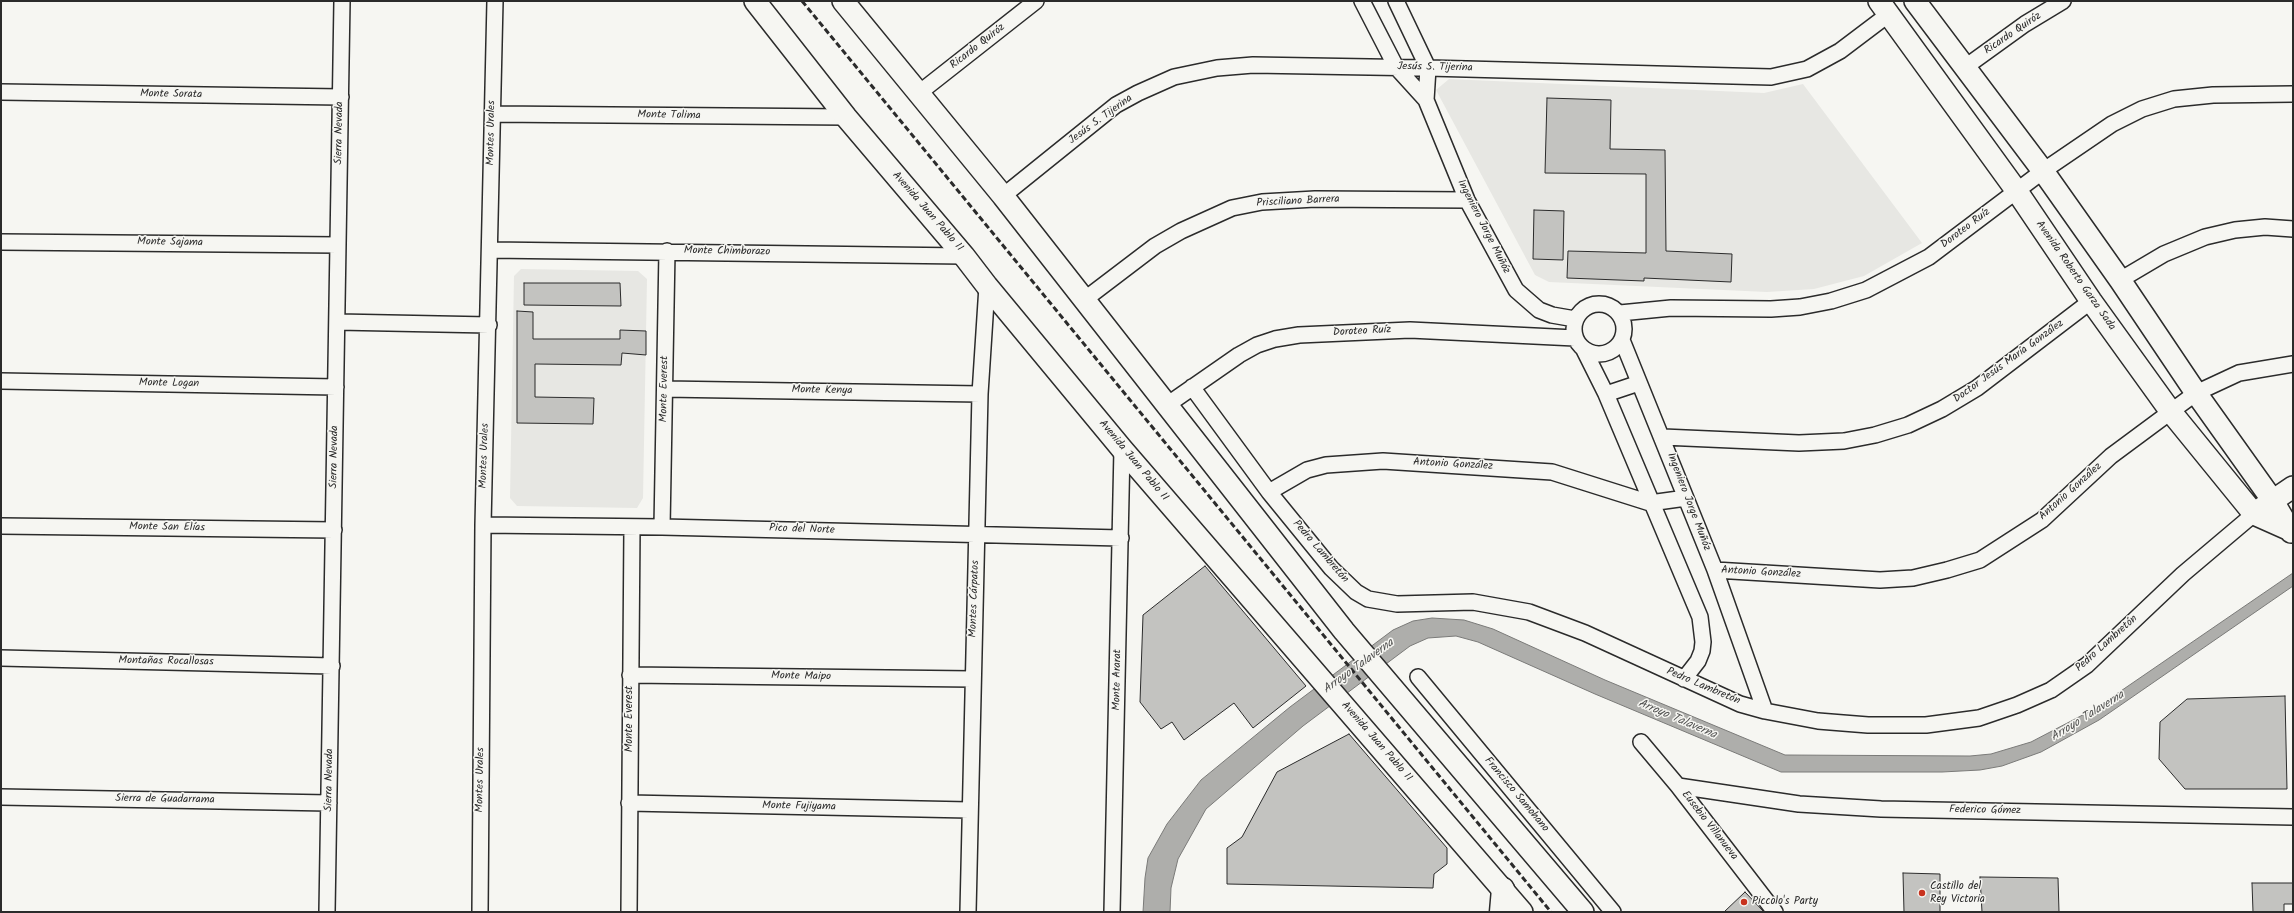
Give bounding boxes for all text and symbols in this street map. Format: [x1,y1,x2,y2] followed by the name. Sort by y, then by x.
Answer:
[1982,10,2044,58] street label: Ricardo Quiróz
[948,21,1008,73] street label: Ricardo Quiróz
[1397,61,1473,75] street label: Jesús S. Tijerina
[140,88,202,102] street label: Monte Sorata
[1067,92,1135,148] street label: Jesús S. Tijerina
[485,100,499,166] street label: Montes Urales
[333,101,347,165] street label: Sierra Nevada
[637,109,701,123] street label: Monte Tolima
[889,169,965,255] street label: Avenida Juan Pablo II
[1454,178,1512,276] street label: Ingeniero Jorge Muñóz
[1256,193,1340,211] street label: Prisciliano Barrera
[1939,206,1993,252] street label: Doroteo Ruíz
[2032,219,2118,333] street label: Avenida Roberto Garza Sada
[137,236,203,250] street label: Monte Sajama
[684,245,770,259] street label: Monte Chimborazo
[1951,318,2067,406] street label: Doctor Jesús María González
[1332,324,1392,340] street label: Doroteo Ruíz
[658,356,672,422] street label: Monte Everest
[139,377,199,391] street label: Monte Logan
[792,384,852,398] street label: Monte Kenya
[1095,418,1171,504] street label: Avenida Juan Pablo II
[477,423,493,489] street label: Montes Urales
[328,425,342,489] street label: Sierra Nevada
[1663,451,1713,553] street label: Ingeniero Jorge Muñóz
[1413,456,1493,474] street label: Antonio González
[2037,460,2105,524] street label: Antonio González
[1289,518,1351,586] street label: Pedro Lambretón
[129,521,205,535] street label: Monte San Elías
[769,522,835,538] street label: Pico del Norte
[967,560,983,638] street label: Montes Cárpatos
[1721,564,1801,582] street label: Antonio González
[2073,613,2141,675] street label: Pedro Lambretón
[1321,637,1397,697] water label: Arroyo Talaverna
[1111,649,1125,711] street label: Monte Ararat
[118,655,214,669] street label: Montañas Rocallosas
[1664,666,1742,708] street label: Pedro Lambretón
[771,670,831,684] street label: Monte Maipo
[623,686,637,752] street label: Monte Everest
[2049,689,2127,745] water label: Arroyo Talaverna
[1636,697,1718,743] water label: Arroyo Talaverna
[1338,699,1414,785] street label: Avenida Juan Pablo II
[474,747,488,813] street label: Montes Urales
[323,748,337,812] street label: Sierra Nevada
[1481,755,1551,835] street label: Francisco Samohano
[1678,789,1740,863] street label: Eusebio Villanueva
[115,793,215,807] street label: Sierra de Guadarrama
[762,800,836,814] street label: Monte Fujiyama
[1949,804,2021,818] street label: Federico Gómez
[1930,880,1985,906] place label: Castillo del Rey Victoria
[1917,888,1927,898] marker: Castillo del Rey Victoria
[1752,895,1818,909] place label: Piccolo's Party
[1739,897,1749,907] marker: Piccolo's Party

